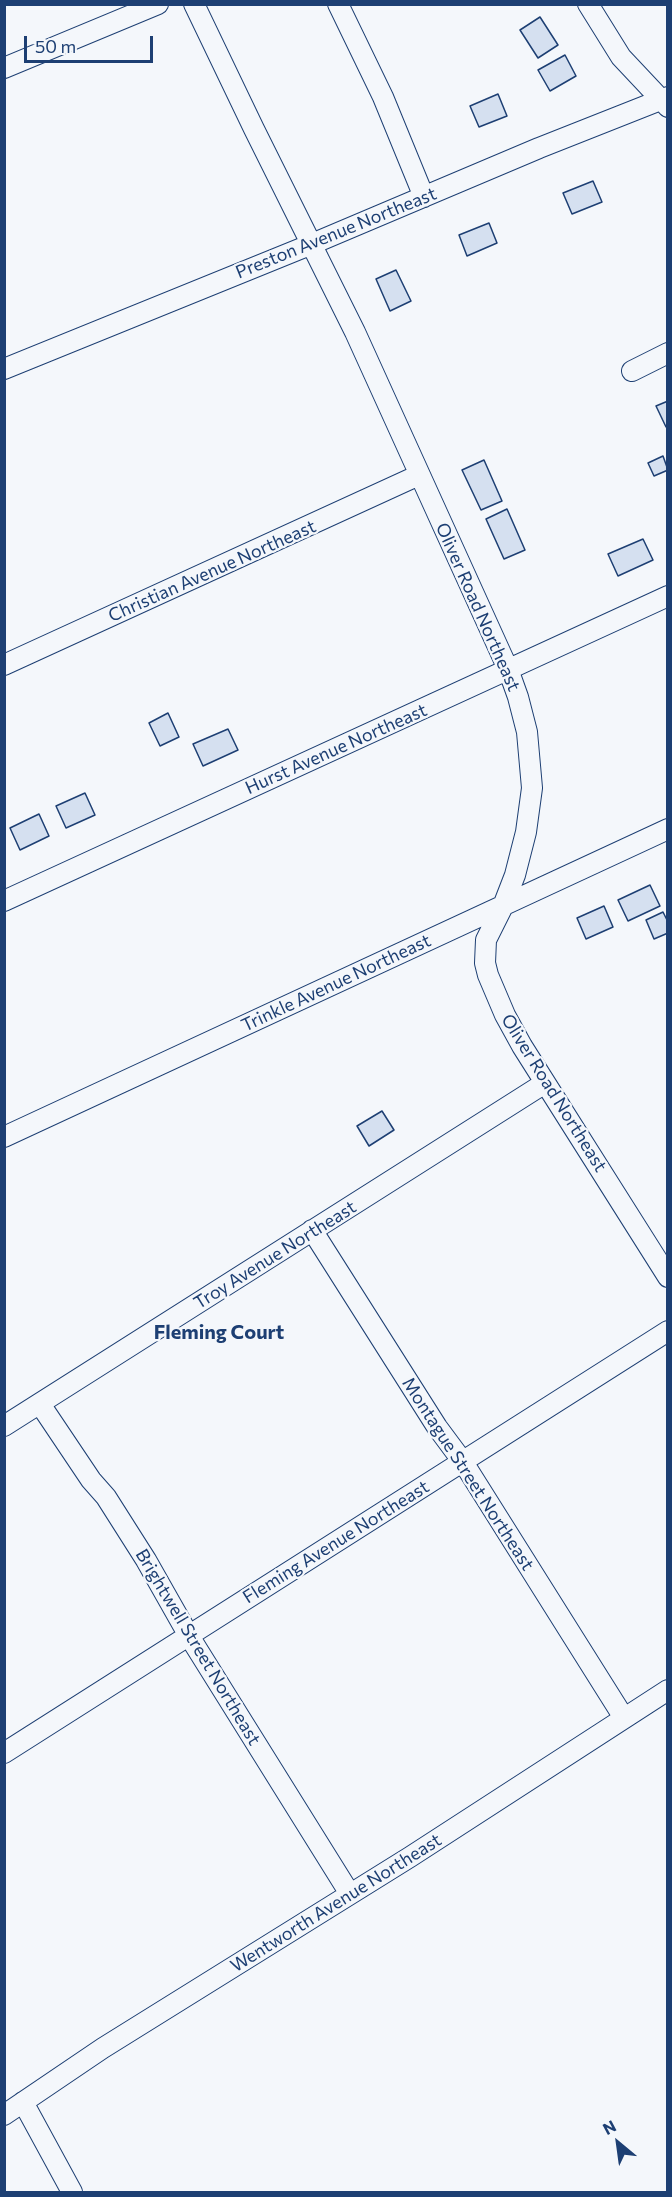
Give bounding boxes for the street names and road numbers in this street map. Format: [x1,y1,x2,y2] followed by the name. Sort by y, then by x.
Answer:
[232,183,440,283] street label: Preston Avenue Northeast
[105,515,319,627] street label: Christian Avenue Northeast
[431,519,525,695] street label: Oliver Road Northeast
[242,699,430,799] street label: Hurst Avenue Northeast
[238,930,434,1036] street label: Trinkle Avenue Northeast
[497,1010,611,1176] street label: Oliver Road Northeast
[190,1196,360,1314] street label: Troy Avenue Northeast
[397,1373,539,1575] street label: Montague Street Northeast
[239,1476,433,1608] street label: Fleming Avenue Northeast
[131,1545,265,1749] street label: Brightwell Street Northeast
[227,1829,445,1977] street label: Wentworth Avenue Northeast

